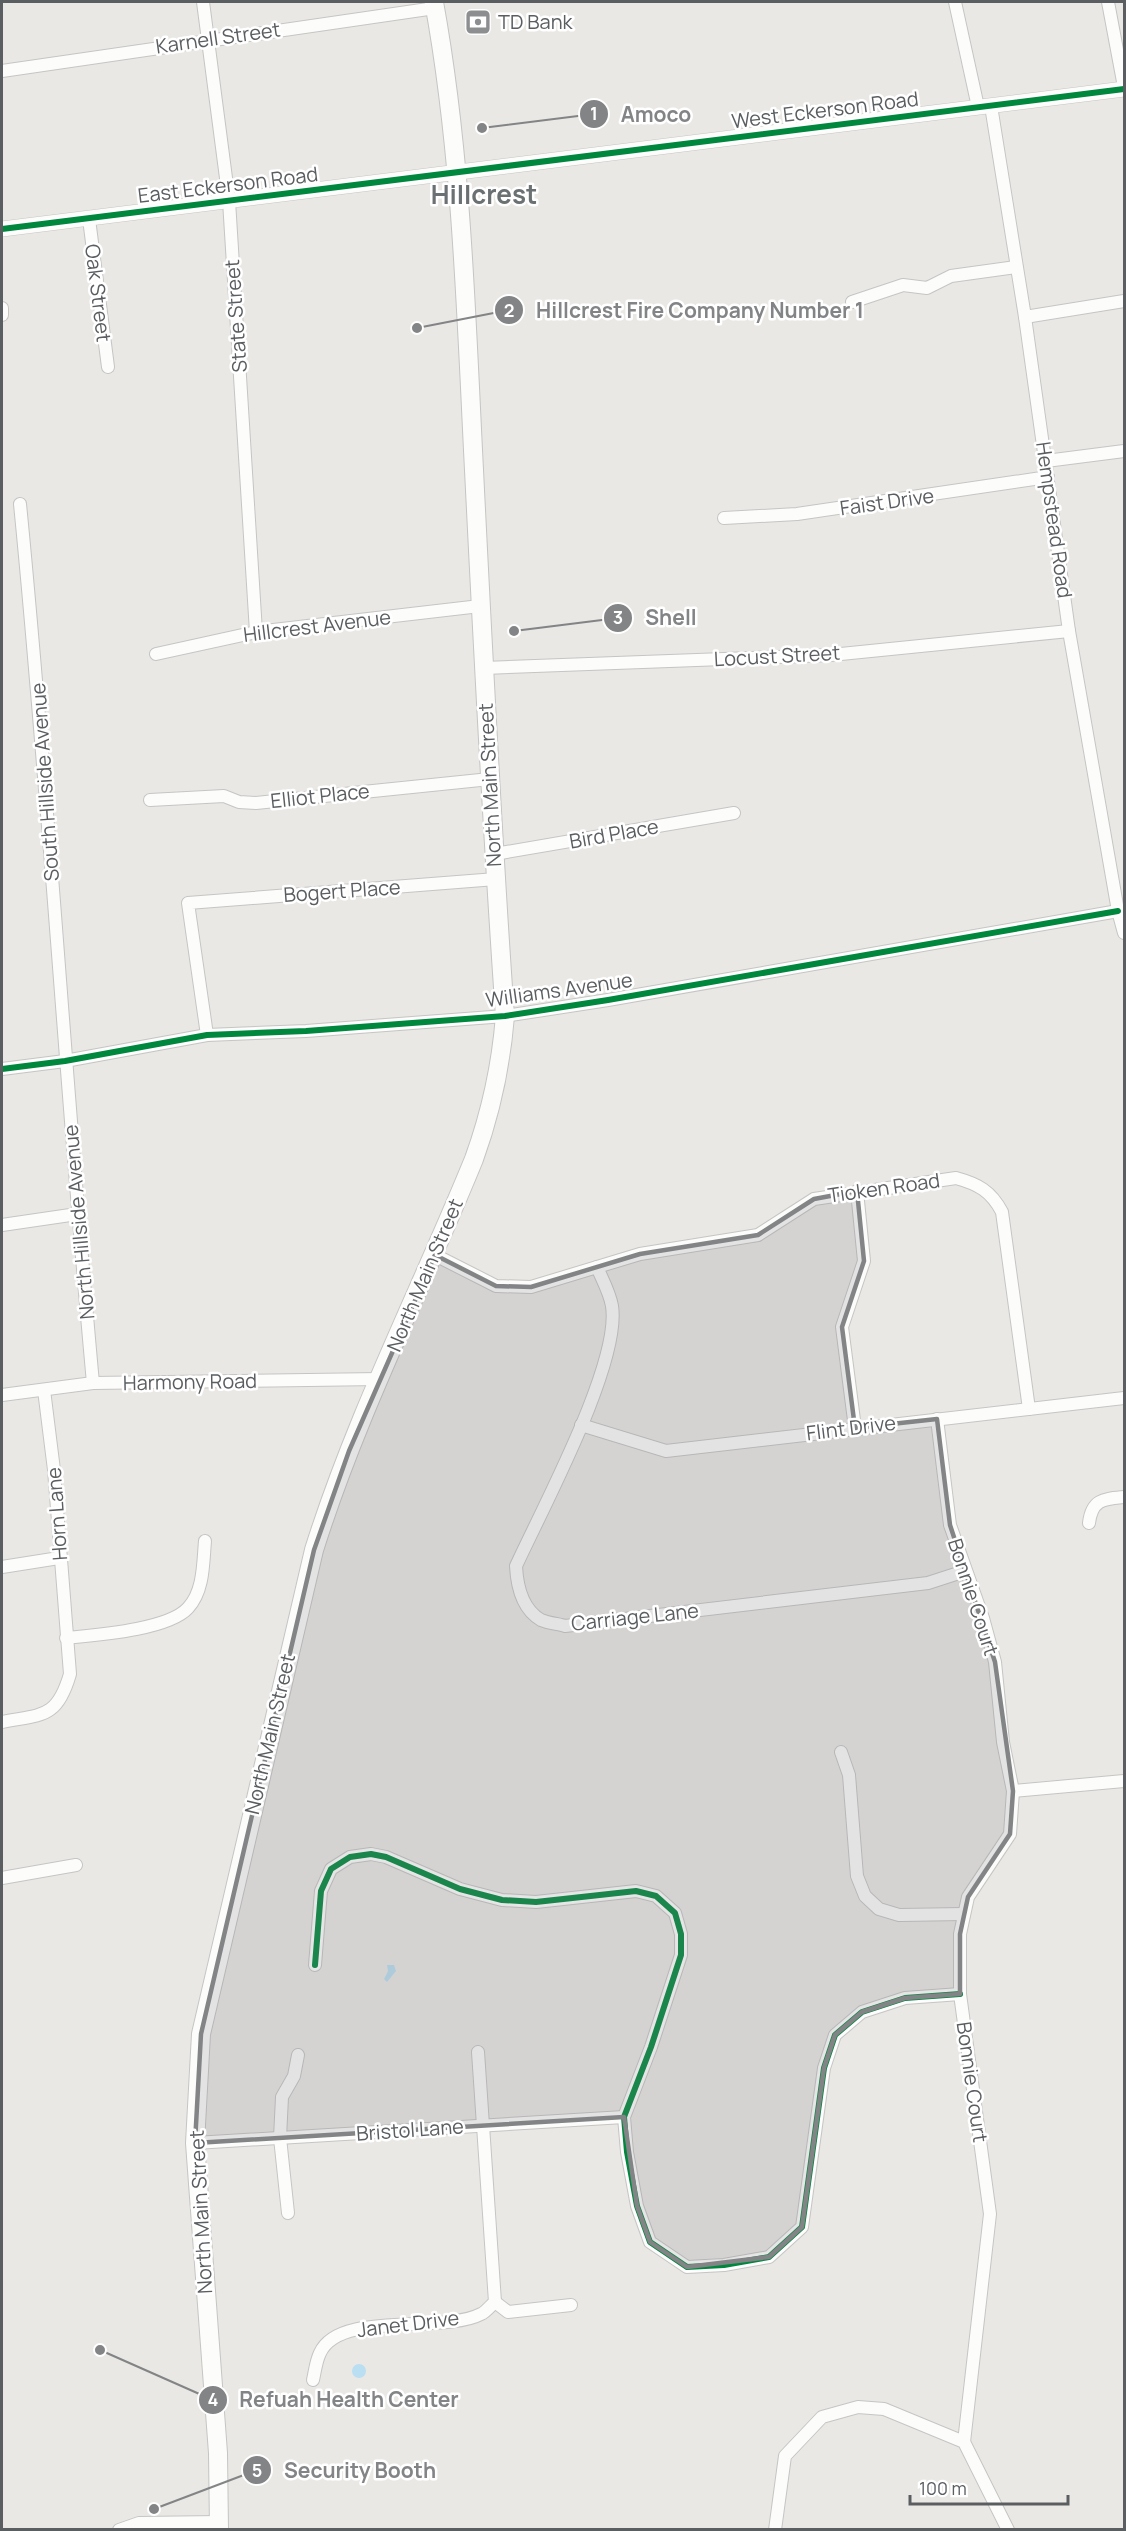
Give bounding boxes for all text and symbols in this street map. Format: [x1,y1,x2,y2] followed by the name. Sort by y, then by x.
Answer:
[463,7,493,37] bank icon: TD Bank
[498,8,574,35] place label: TD Bank
[154,15,282,60] street label: Karnell Street
[730,85,920,134] street label: West Eckerson Road
[579,95,703,134] callout: Amoco
[621,100,691,128] text: Amoco
[590,101,598,125] text: 1
[136,160,320,209] street label: East Eckerson Road
[431,176,537,212] district label: Hillcrest
[79,243,118,343] street label: Oak Street
[218,258,253,374] street label: State Street
[494,291,876,330] callout: Hillcrest Fire Company Number 1
[536,296,864,324] text: Hillcrest Fire Company Number 1
[504,298,514,322] text: 2
[1030,440,1079,600] street label: Hempstead Road
[838,482,936,521] street label: Faist Drive
[603,598,709,637] callout: Shell
[242,603,392,648] street label: Hillcrest Avenue
[645,603,697,631] text: Shell
[613,605,623,629] text: 3
[713,639,841,672] street label: Locust Street
[24,682,65,882] street label: South Hillside Avenue
[472,703,507,868] street label: North Main Street
[269,777,371,814] street label: Elliot Place
[567,812,661,855] street label: Bird Place
[283,873,401,908] street label: Bogert Place
[484,966,634,1013] street label: Williams Avenue
[57,1123,100,1321] street label: North Hillside Avenue
[826,1166,942,1209] street label: Tioken Road
[380,1194,469,1355] street label: North Main Street
[123,1367,257,1396] street label: Harmony Road
[805,1409,897,1446] street label: Flint Drive
[40,1466,73,1562] street label: Horn Lane
[942,1535,1005,1659] street label: Bonnie Court
[570,1596,700,1637] street label: Carriage Lane
[238,1651,301,1817] street label: North Main Street
[951,2020,994,2144] street label: Bonnie Court
[355,2112,465,2147] street label: Bristol Lane
[183,2130,218,2295] street label: North Main Street
[355,2304,461,2343] street label: Janet Drive
[198,2381,471,2420] callout: Refuah Health Center
[239,2385,459,2413] text: Refuah Health Center
[208,2387,219,2411] text: 4
[242,2451,448,2490] callout: Security Booth
[284,2456,436,2484] text: Security Booth
[252,2458,262,2482] text: 5
[910,2468,1068,2506] scale bar
[919,2476,967,2500] text: 100 m

